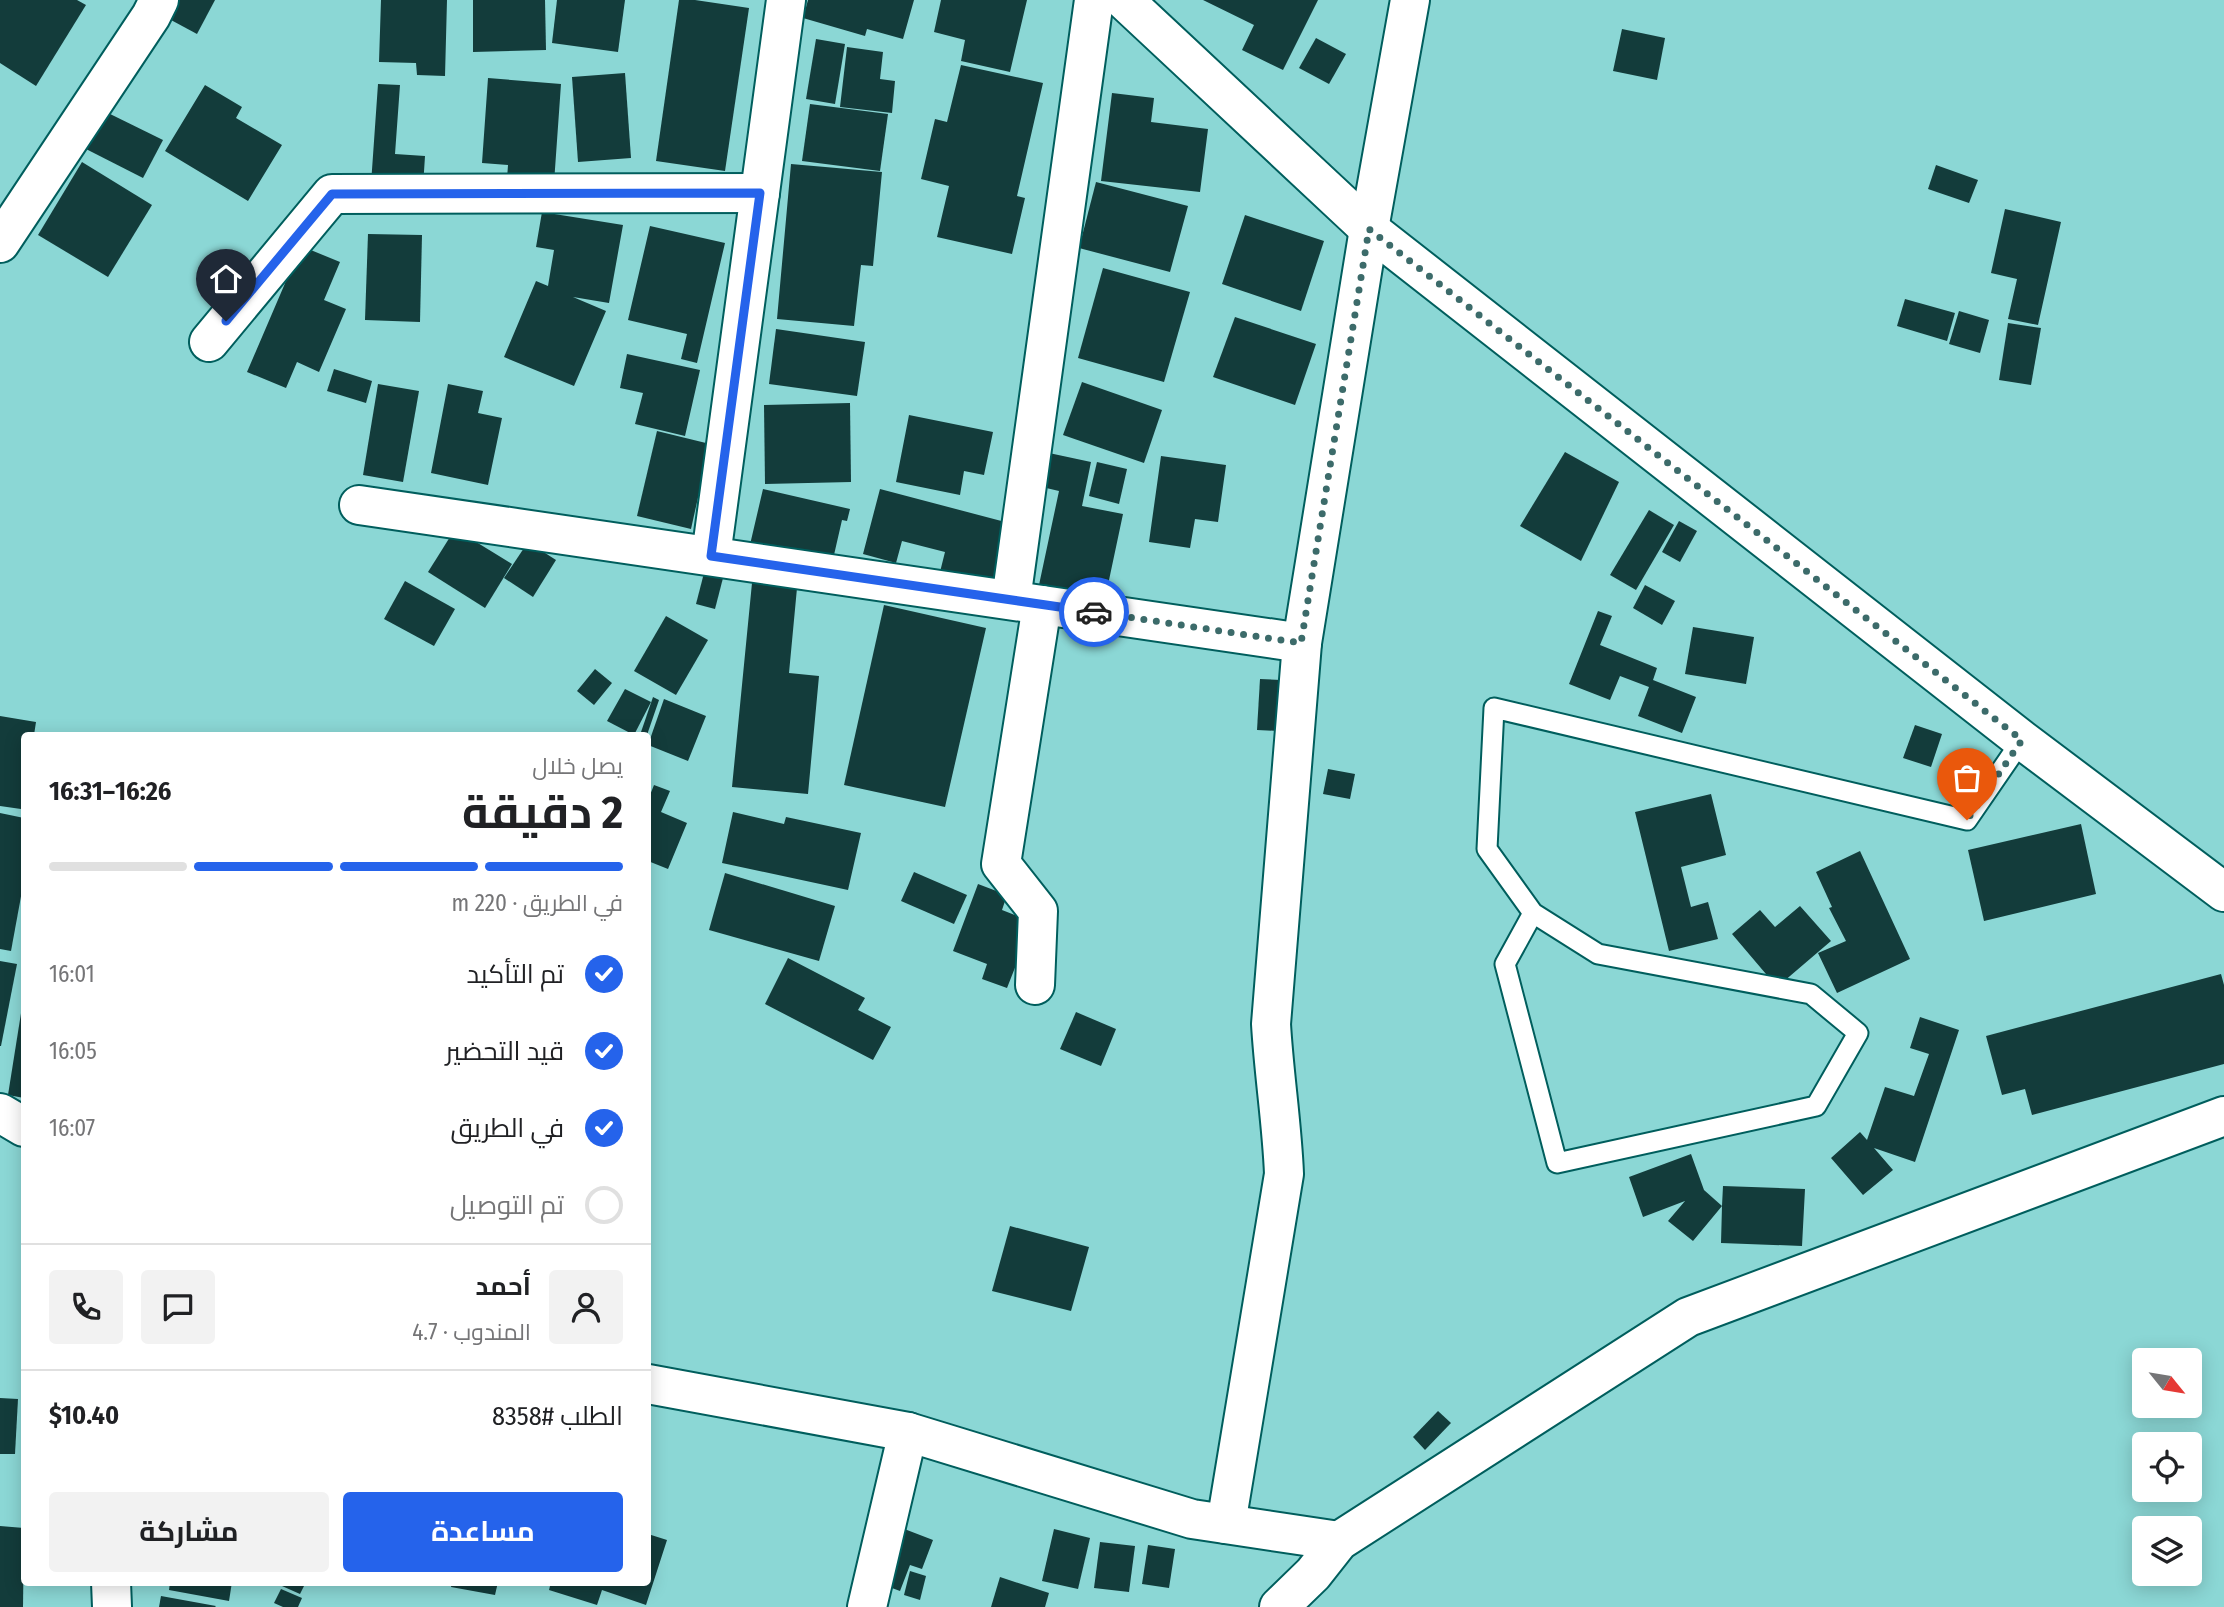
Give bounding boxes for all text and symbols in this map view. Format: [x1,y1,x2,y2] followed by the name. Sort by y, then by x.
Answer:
[196,249,256,321] pin
[207,260,245,298] icon: home
[1059,577,1129,647] courier
[1075,593,1113,631] icon: car
[1937,748,1997,820] pin
[532,752,623,780] text: يصل خلال
[1948,759,1986,797] icon: bag
[49,776,171,807] text: 16:26–16:31
[462,785,623,840] text: 2 دقيقة
[452,889,623,917] text: في الطريق · 220 m
[585,955,623,993] icon: check
[467,959,564,990] text: تم التأكيد
[49,960,95,988] text: 16:01
[585,1032,623,1070] icon: check
[445,1036,564,1067] text: قيد التحضير
[49,1037,97,1065] text: 16:05
[585,1109,623,1147] icon: check
[451,1113,564,1144] text: في الطريق
[49,1114,95,1142] text: 16:07
[450,1190,564,1221] text: تم التوصيل
[49,1270,123,1344] button: phone
[141,1270,215,1344] button: chat
[549,1270,623,1344] button: person
[475,1271,531,1302] text: أحمد
[412,1318,531,1346] text: المندوب · 4.7
[2132,1348,2202,1418] north arrow
[2132,1348,2202,1586] map controls
[49,1400,119,1431] text: $10.40
[492,1401,623,1432] text: الطلب #8358
[2132,1432,2202,1502] button: locate
[49,1492,329,1572] button: مشاركة
[343,1492,623,1572] button: مساعدة
[2132,1516,2202,1586] button: layers

